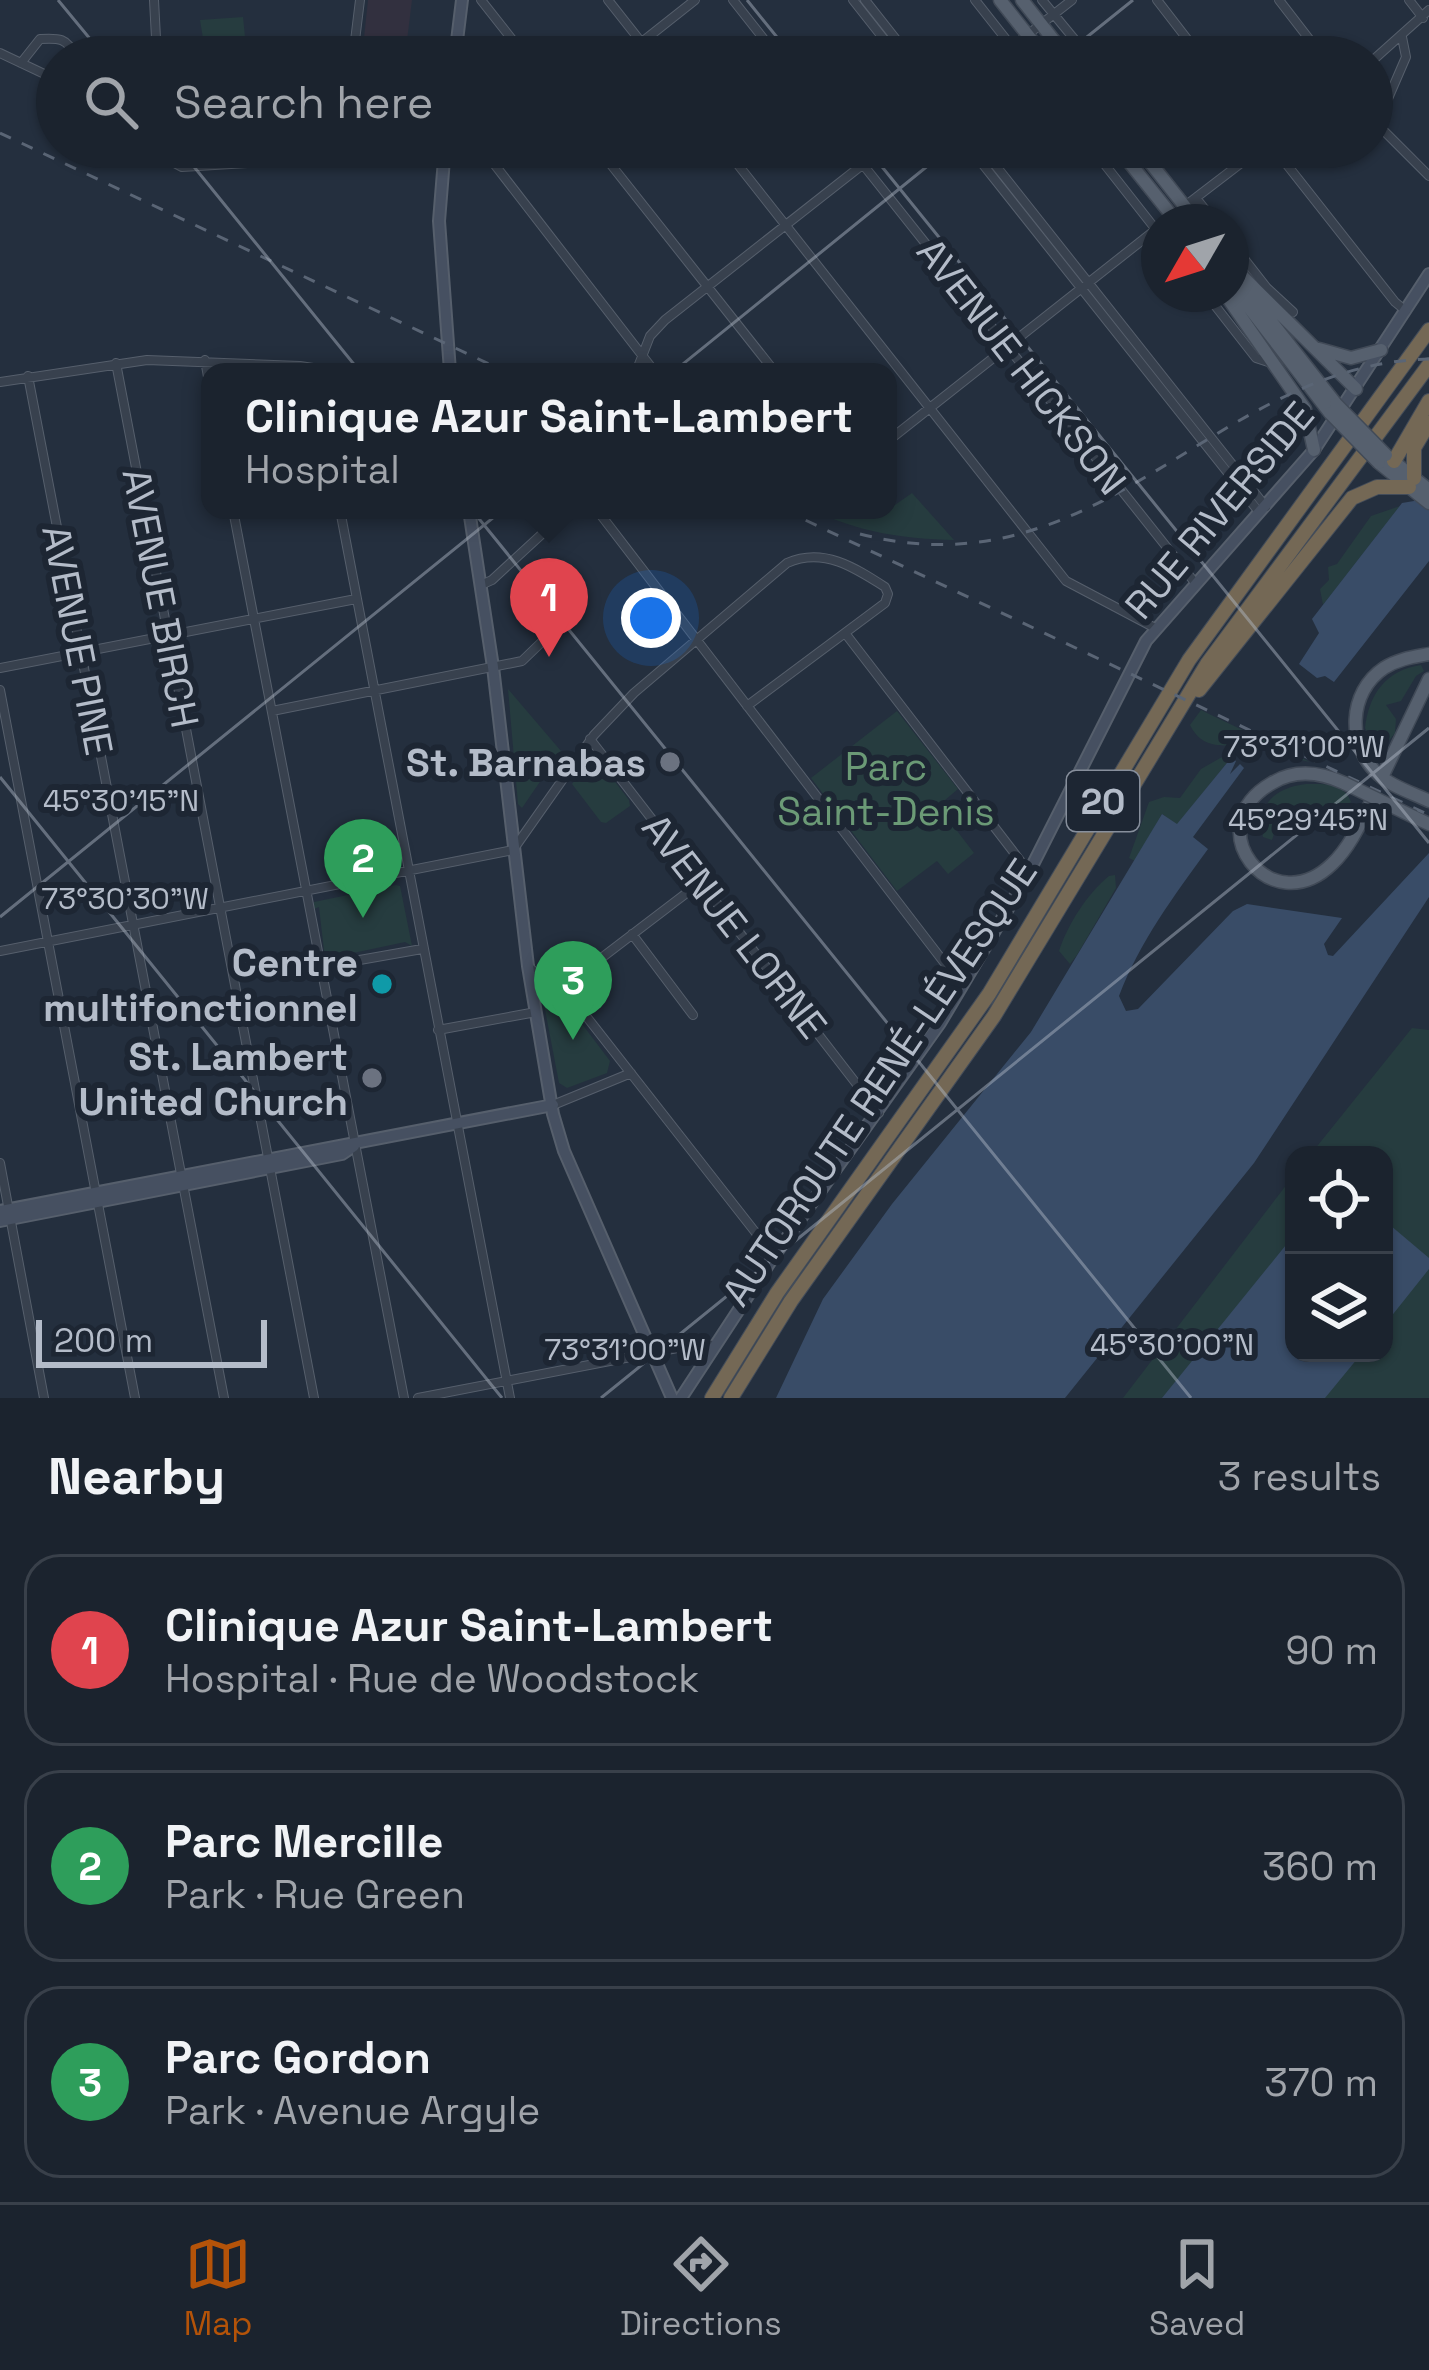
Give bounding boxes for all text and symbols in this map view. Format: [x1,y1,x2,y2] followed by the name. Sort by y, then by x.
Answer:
[36,36,1393,168] search box
[78,69,144,135] icon: search
[174,74,433,131] text: Search here
[1141,204,1249,312] north arrow
[906,228,1137,504] street label: AVENUE HICKSON
[201,363,897,519] popup
[245,388,853,445] text: Clinique Azur Saint-Lambert
[1114,392,1324,629] street label: RUE RIVERSIDE
[245,445,400,494] text: Hospital
[111,464,210,732] street label: AVENUE BIRCH
[31,521,124,759] street label: AVENUE PINE
[510,558,588,657] pin: 1
[621,588,681,648] your location
[1223,727,1385,766] text: 73°31'00"W
[406,738,646,787] place label: St. Barnabas
[777,742,995,836] park label: Parc Saint-Denis
[657,749,683,775] marker: St. Barnabas
[1067,771,1139,831] road number: 20
[43,781,199,820] text: 45°30'15"N
[1228,800,1388,839] text: 45°29'45"N
[632,804,838,1048] street label: AVENUE LORNE
[324,819,402,918] pin: 2
[711,849,1048,1315] street label: AUTOROUTE RENÉ-LÉVESQUE
[41,879,209,918] text: 73°30'30"W
[43,938,358,1032] place label: Centre multifonctionnel
[534,941,612,1040] pin: 3
[369,971,395,997] marker: Centre multifonctionnel
[79,1032,348,1126] place label: St. Lambert United Church
[359,1065,385,1091] marker: St. Lambert United Church
[1285,1146,1393,1362] map controls
[1285,1146,1393,1254] button: locate
[1285,1254,1393,1362] button: layers
[36,1314,267,1367] scale bar
[54,1320,153,1362] text: 200 m
[1090,1325,1254,1364] text: 45°30'00"N
[544,1330,706,1369] text: 73°31'00"W
[48,1444,225,1509] text: Nearby
[1218,1452,1381,1501] text: 3 results
[165,1597,773,1654] text: Clinique Azur Saint-Lambert
[81,1626,99,1675] text: 1
[1286,1626,1378,1675] text: 90 m
[165,1654,699,1703] text: Hospital · Rue de Woodstock
[165,1813,443,1870] text: Parc Mercille
[78,1842,102,1891] text: 2
[1262,1842,1378,1891] text: 360 m
[165,1870,465,1919] text: Park · Rue Green
[165,2029,431,2086] text: Parc Gordon
[78,2058,102,2107] text: 3
[1264,2058,1378,2107] text: 370 m
[165,2086,540,2135] text: Park · Avenue Argyle
[184,2231,252,2345] tab: Map
[620,2231,782,2345] tab: Directions
[1149,2231,1245,2345] tab: Saved

